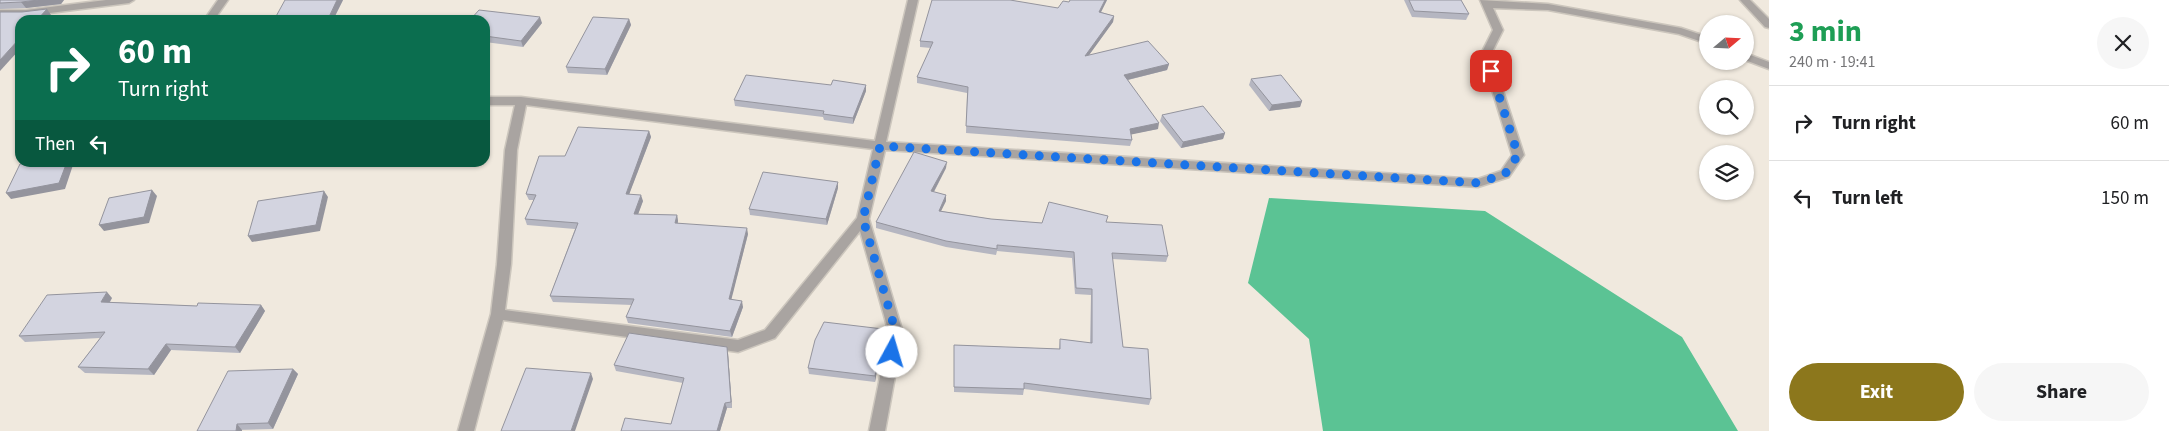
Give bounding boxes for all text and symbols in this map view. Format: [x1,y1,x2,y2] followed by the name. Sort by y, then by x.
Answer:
[1789,10,1862,53] text: 3 min
[1699,15,1754,70] north arrow
[1699,15,1754,200] map controls
[2097,17,2149,69] button: close
[118,27,192,77] text: 60 m
[35,35,100,100] icon: right
[1470,50,1512,92] pin
[1789,51,1876,73] text: 240 m · 19:41
[1477,57,1505,85] icon: arrive
[118,73,208,105] text: Turn right
[1699,80,1754,135] button: search
[1789,109,1817,137] icon: right
[1832,110,1916,137] text: Turn right
[2111,110,2149,137] text: 60 m
[85,130,113,158] icon: left
[35,131,75,158] text: Then
[1699,145,1754,200] button: layers
[1789,184,1817,212] icon: left
[1832,185,1903,212] text: Turn left
[2101,185,2149,212] text: 150 m
[865,325,917,377] position arrow
[1789,363,1964,421] button: Exit
[1974,363,2149,421] button: Share

